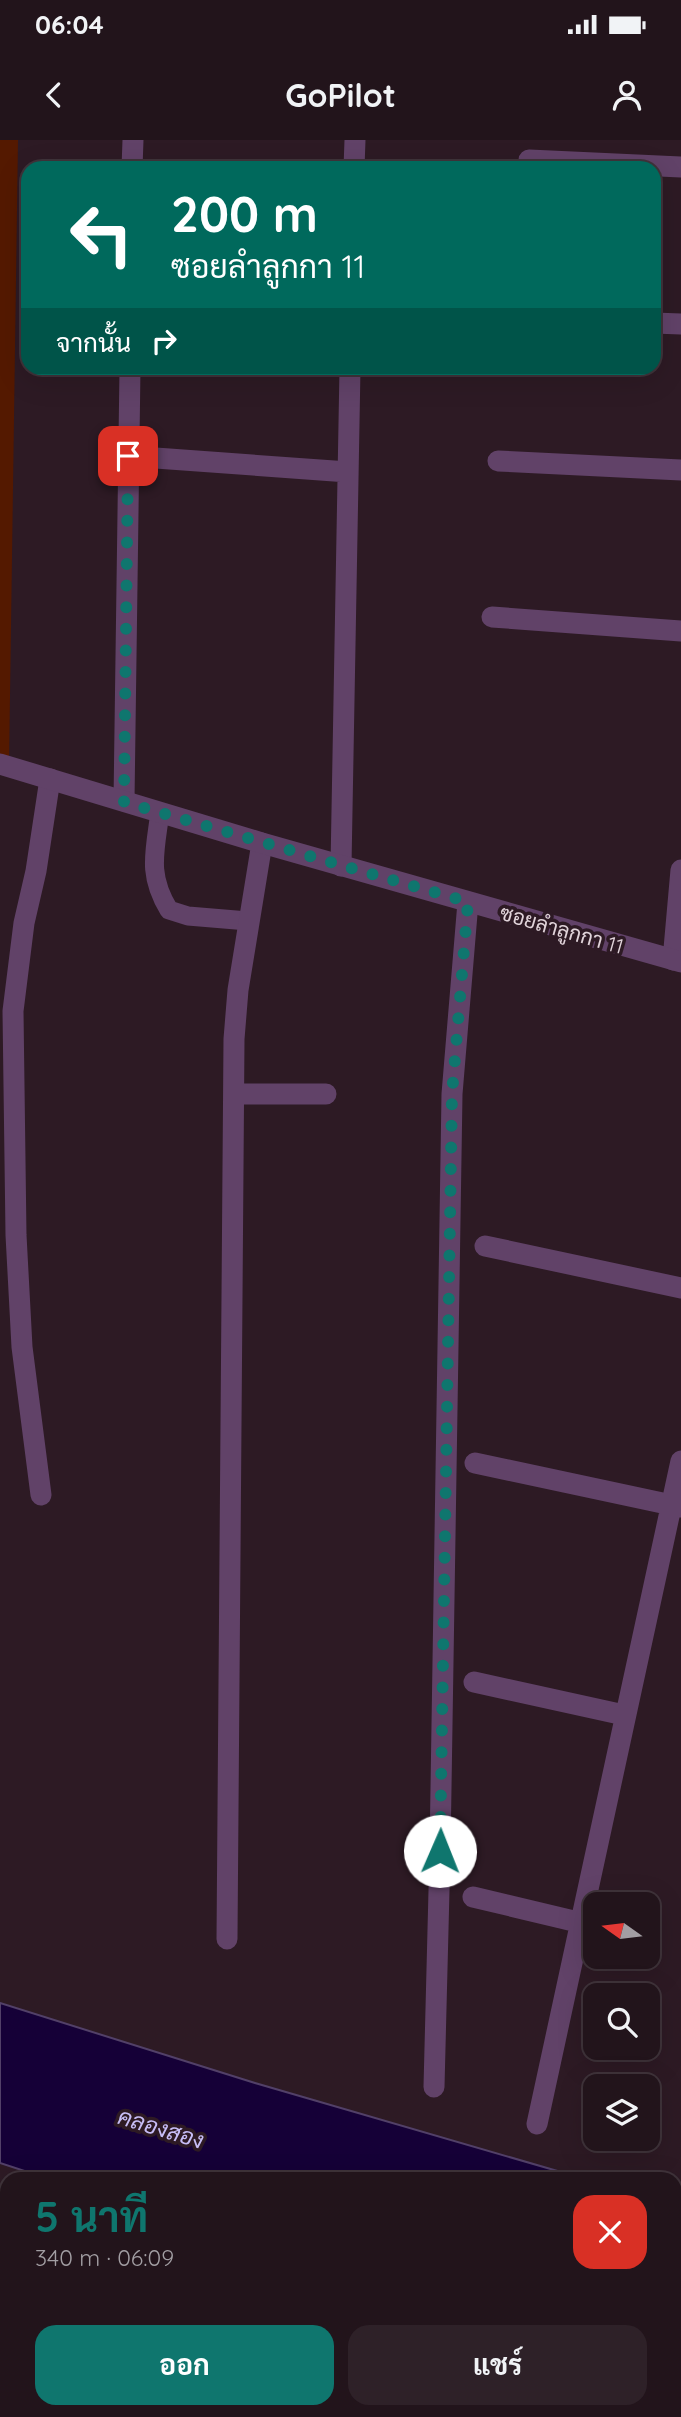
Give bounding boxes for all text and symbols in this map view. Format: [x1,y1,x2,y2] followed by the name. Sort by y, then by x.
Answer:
[35,8,104,41] text: 06:04
[285,75,396,115] text: GoPilot
[35,76,73,114] icon: back
[608,76,646,114] icon: person
[171,183,318,244] text: 200 m
[56,189,147,280] icon: left
[171,246,365,286] text: ซอยลำลูกกา 11
[145,322,183,360] icon: right
[56,326,131,359] text: จากนั้น
[98,426,158,486] pin
[109,437,147,475] icon: arrive
[496,899,627,962] street label: ซอยลำลูกกา 11
[403,1814,477,1888] position arrow
[583,1892,660,1969] north arrow
[583,1892,660,2151] map controls
[583,1983,660,2060] button: search
[583,2074,660,2151] button: layers
[114,2101,208,2155] water label: คลองสอง
[35,2190,148,2243] text: 5 นาที
[573,2195,647,2269] button: close
[35,2243,174,2272] text: 340 m · 06:09
[35,2325,334,2405] button: ออก
[348,2325,647,2405] button: แชร์

